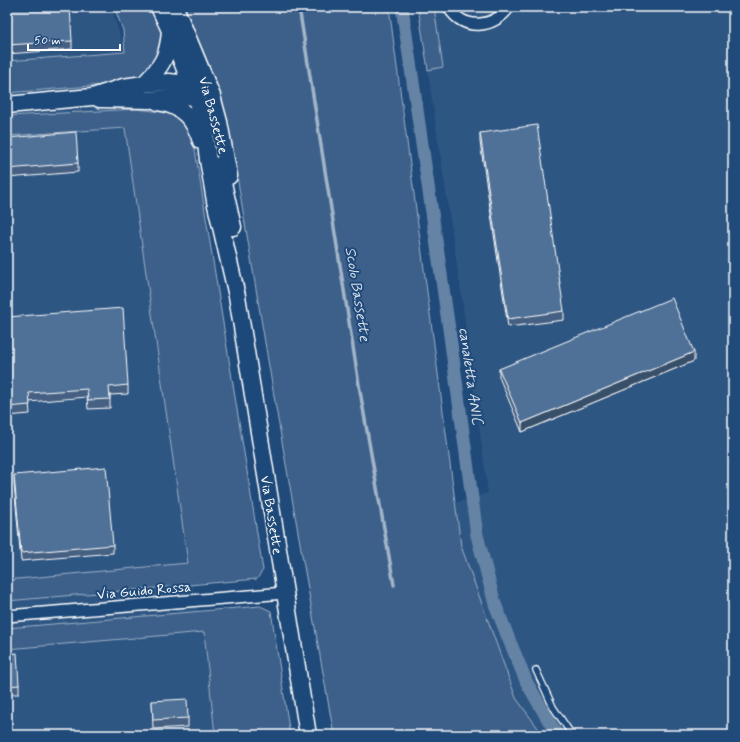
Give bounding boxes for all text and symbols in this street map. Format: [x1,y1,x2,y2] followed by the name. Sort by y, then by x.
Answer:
[28,26,120,52] scale bar
[34,33,61,49] text: 50 m
[194,75,232,156] street label: Via Bassette
[340,245,374,343] water label: Scolo Bassette
[453,326,487,426] water label: canaletta ANIC
[256,474,286,556] street label: Via Bassette
[96,578,192,604] street label: Via Guido Rossa

